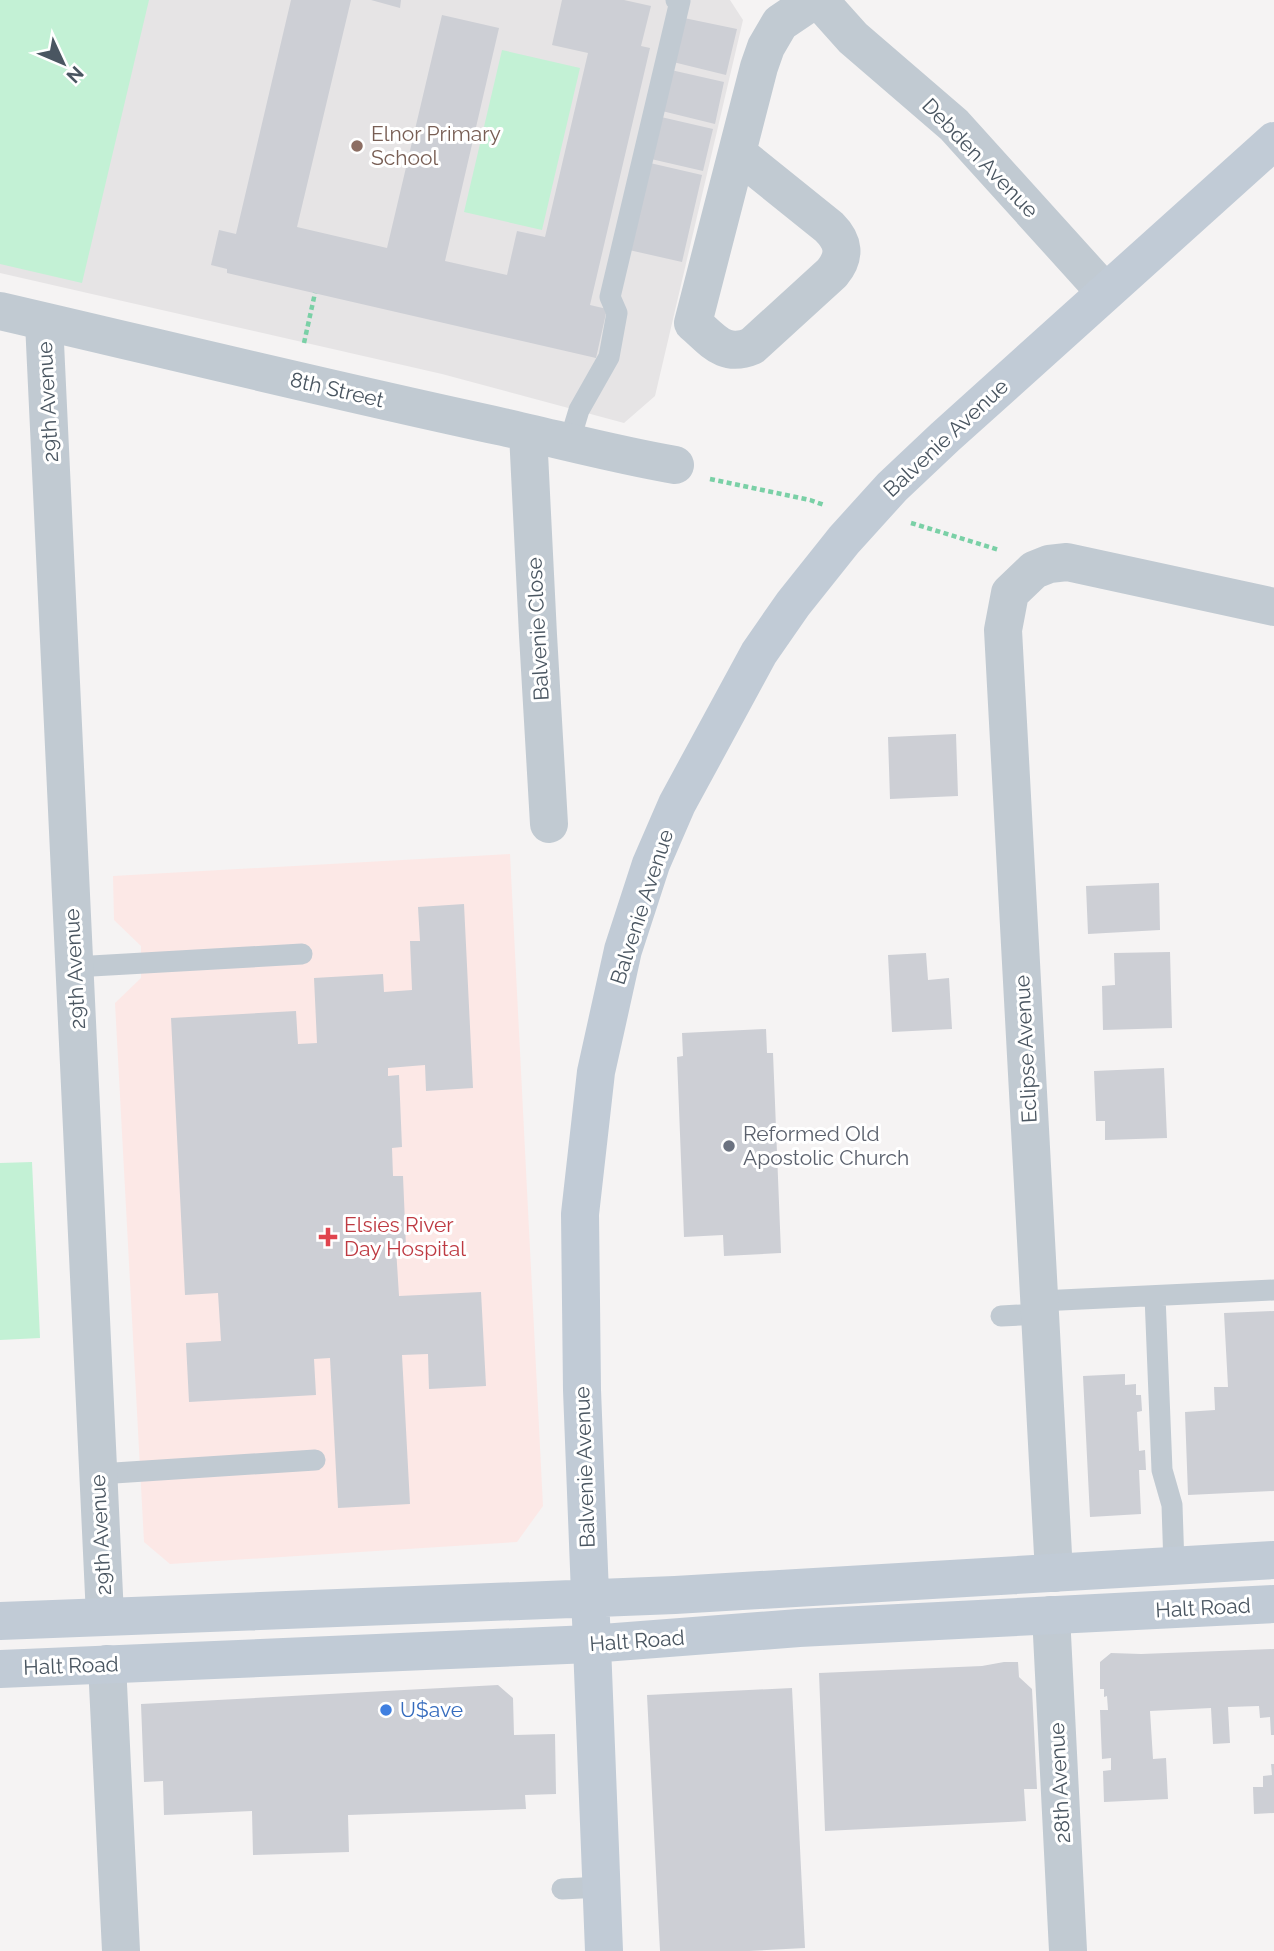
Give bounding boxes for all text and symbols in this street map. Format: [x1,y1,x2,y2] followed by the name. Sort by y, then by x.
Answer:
[28,28,98,98] north arrow
[62,62,88,88] text: N
[917,93,1044,223] street label: Debden Avenue
[371,121,501,170] place label: Elnor Primary School
[349,138,365,154] marker: Elnor Primary School
[32,341,63,463] street label: 29th Avenue
[288,367,386,412] street label: 8th Street
[878,373,1013,502] street label: Balvenie Avenue
[521,557,554,701] street label: Balvenie Close
[605,826,678,987] street label: Balvenie Avenue
[59,908,90,1030] street label: 29th Avenue
[1009,974,1042,1124] street label: Eclipse Avenue
[743,1121,909,1170] place label: Reformed Old Apostolic Church
[721,1138,737,1154] marker: Reformed Old Apostolic Church
[344,1212,466,1261] place label: Elsies River Day Hospital
[318,1227,338,1247] marker: Elsies River Day Hospital
[569,1386,600,1548] street label: Balvenie Avenue
[85,1474,116,1596] street label: 29th Avenue
[1155,1593,1251,1622] street label: Halt Road
[589,1625,685,1656] street label: Halt Road
[23,1651,119,1680] street label: Halt Road
[400,1697,463,1722] place label: U$ave
[378,1702,394,1718] marker: U$ave
[1044,1722,1075,1844] street label: 28th Avenue

